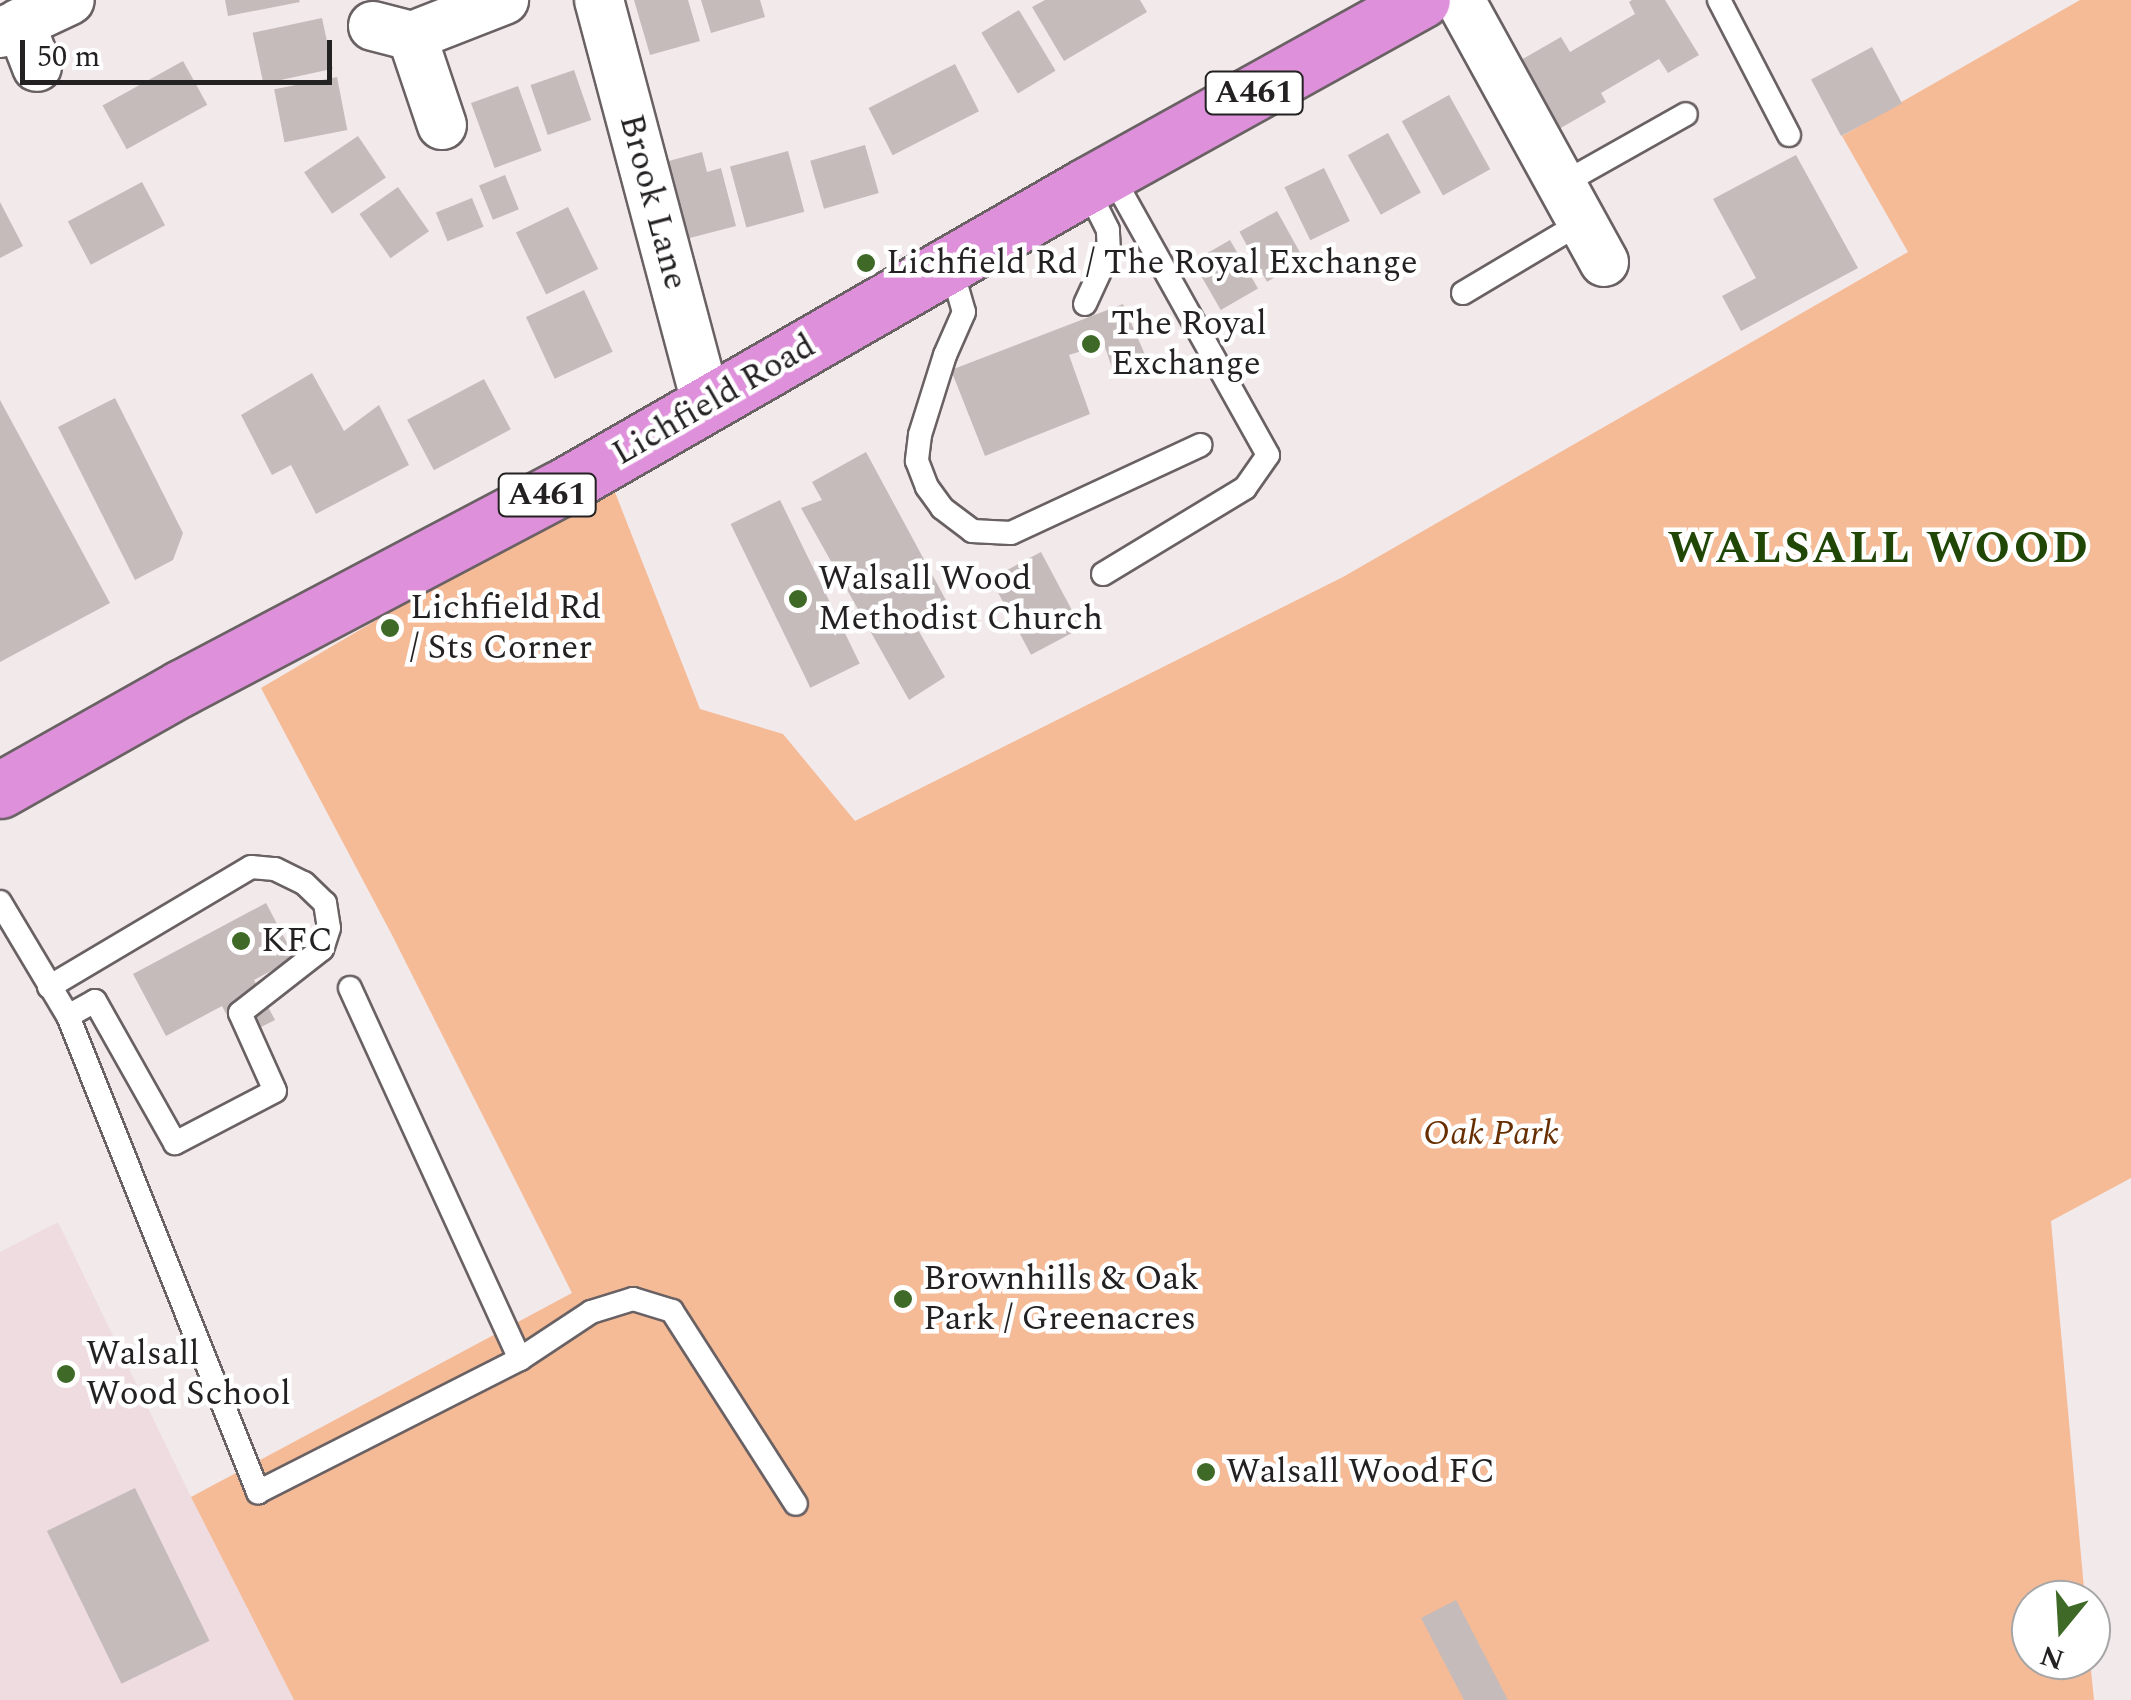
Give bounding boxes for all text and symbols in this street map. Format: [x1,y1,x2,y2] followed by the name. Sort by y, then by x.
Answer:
[25,20,338,82] scale bar
[37,34,100,80] text: 50 m
[1204,66,1304,120] road number: A461
[609,110,697,294] street label: Brook Lane
[886,242,1418,284] place label: Lichfield Rd / The Royal Exchange
[855,252,877,274] marker: Lichfield Rd / The Royal Exchange
[1111,303,1267,385] place label: The Royal Exchange
[605,325,823,475] street label: Lichfield Road
[1080,333,1102,355] marker: The Royal Exchange
[497,468,597,522] road number: A461
[1668,522,2090,576] district label: WALSALL WOOD
[818,558,1103,640] place label: Walsall Wood Methodist Church
[410,587,601,669] place label: Lichfield Rd / Sts Corner
[787,588,809,610] marker: Walsall Wood Methodist Church
[379,617,401,639] marker: Lichfield Rd / Sts Corner
[261,920,333,962] place label: KFC
[230,930,252,952] marker: KFC
[1423,1113,1559,1155] park label: Oak Park
[923,1258,1199,1340] place label: Brownhills & Oak Park / Greenacres
[892,1288,914,1310] marker: Brownhills & Oak Park / Greenacres
[86,1333,291,1415] place label: Walsall Wood School
[55,1363,77,1385] marker: Walsall Wood School
[1226,1451,1495,1493] place label: Walsall Wood FC
[1195,1461,1217,1483] marker: Walsall Wood FC
[2011,1580,2111,1680] north arrow
[2035,1633,2070,1681] text: N

